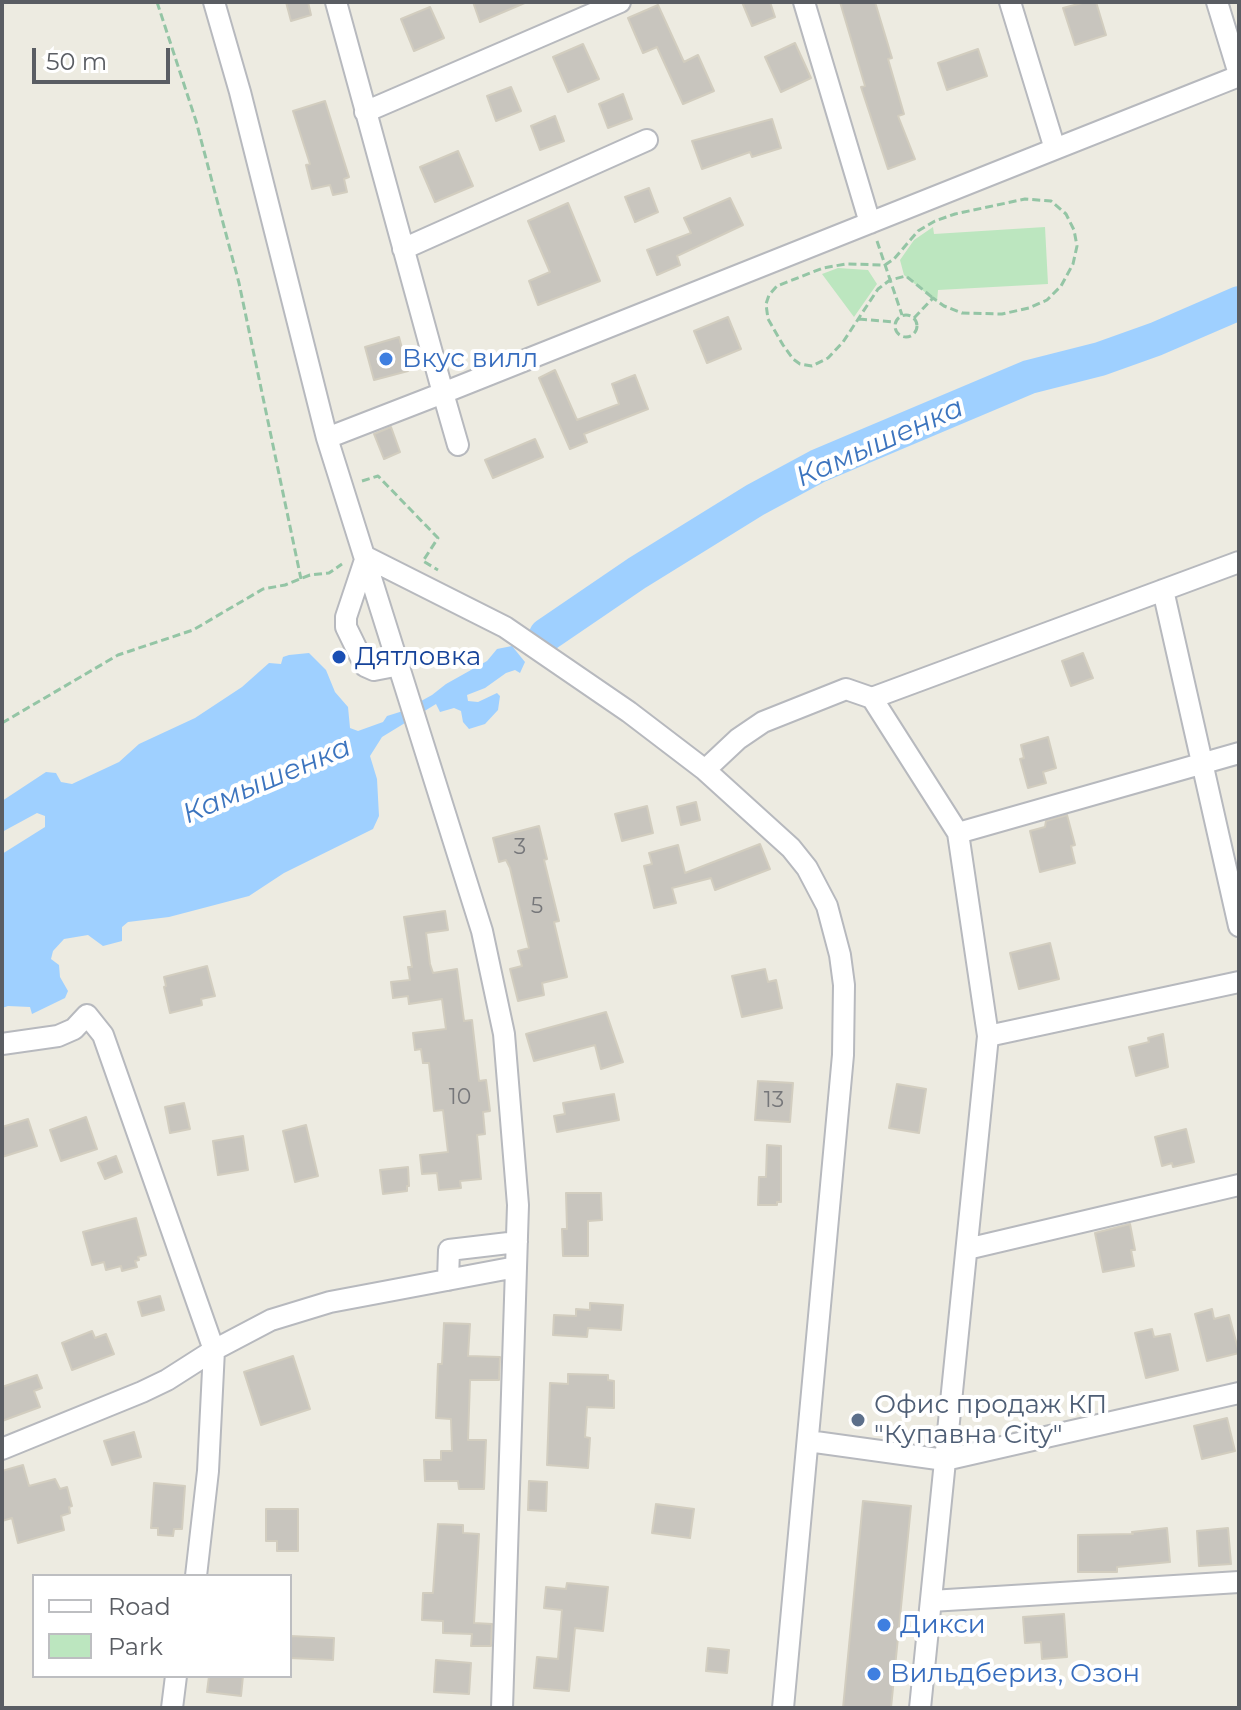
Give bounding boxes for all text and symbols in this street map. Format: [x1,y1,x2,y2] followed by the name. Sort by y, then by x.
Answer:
[36,32,174,82] scale bar
[46,47,107,76] text: 50 m
[402,343,538,375] place label: Вкус вилл
[377,350,395,368] marker: Вкус вилл
[791,391,969,495] water label: Камышенка
[355,641,481,673] place label: Дятловка
[330,648,348,666] marker: Дятловка
[178,730,356,832] water label: Камышенка
[514,835,526,861] house number: 3
[531,894,543,920] house number: 5
[449,1085,471,1111] house number: 10
[764,1088,784,1114] house number: 13
[874,1389,1107,1450] place label: Офис продаж КП "Купавна City"
[849,1411,867,1429] marker: Офис продаж КП "Купавна City"
[32,1574,292,1678] legend
[108,1592,171,1621] text: Road
[900,1609,986,1641] place label: Дикси
[875,1616,893,1634] marker: Дикси
[108,1632,163,1661] text: Park
[890,1658,1140,1690] place label: Вильдбериз, Озон
[865,1665,883,1683] marker: Вильдбериз, Озон

